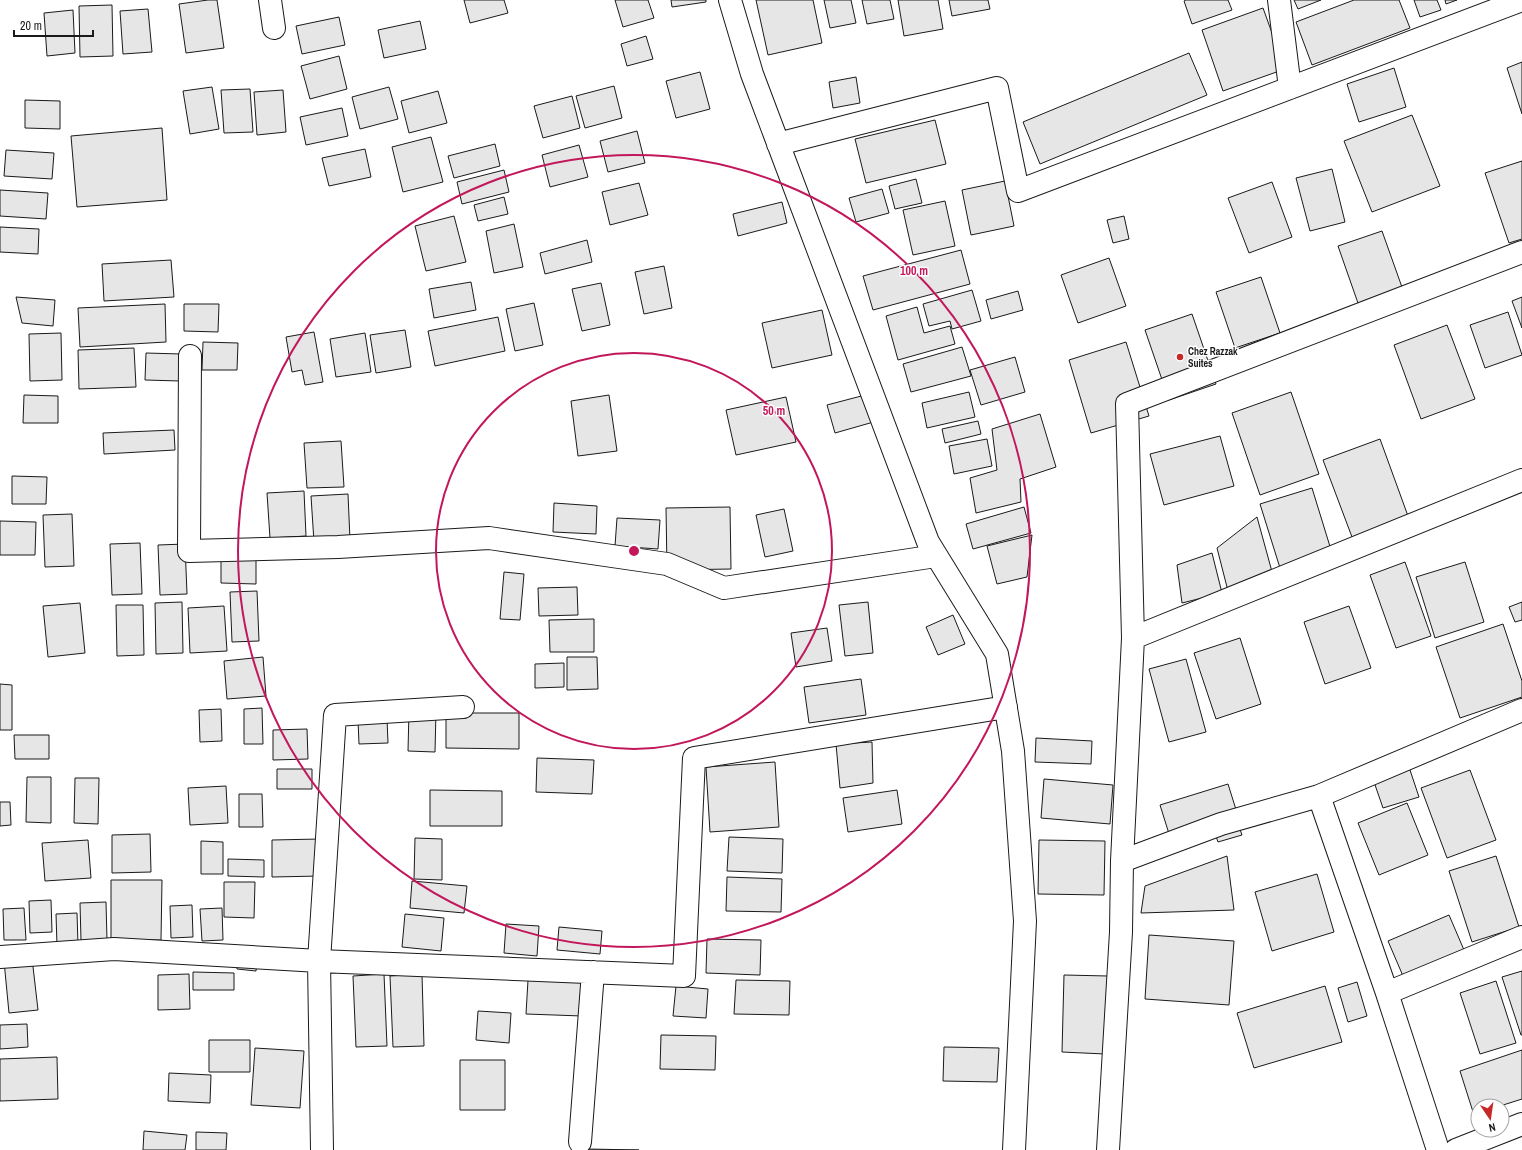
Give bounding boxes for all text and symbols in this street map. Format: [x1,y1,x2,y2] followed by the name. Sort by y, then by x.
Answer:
[14,12,93,38] scale bar
[20,18,42,34] text: 20 m
[900,263,928,279] text: 100 m
[1188,345,1238,370] place label: Chez Razzak Suites
[1175,352,1185,362] marker: Chez Razzak Suites
[763,403,785,419] text: 50 m
[627,544,641,558] centre of rings
[1470,1098,1510,1138] north arrow
[1488,1120,1497,1135] text: N

